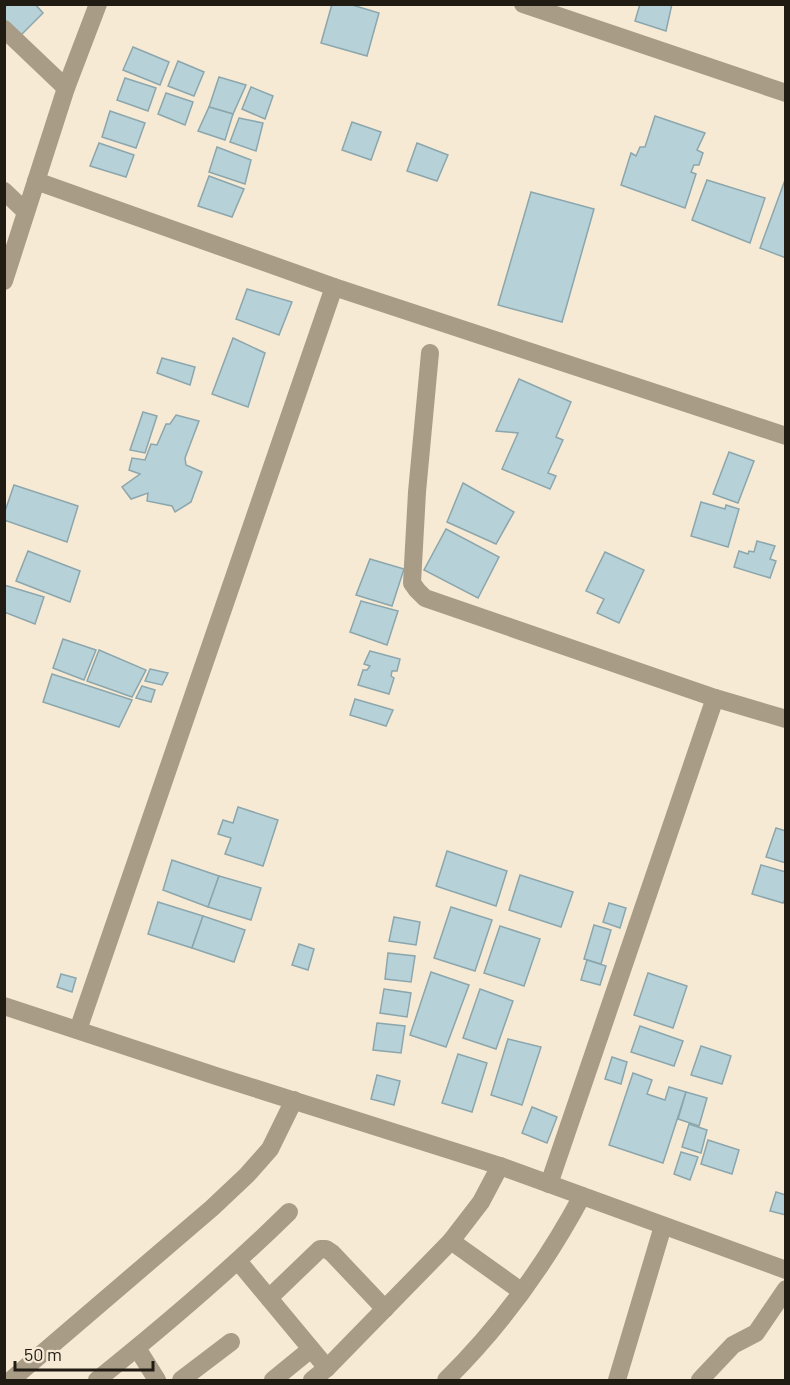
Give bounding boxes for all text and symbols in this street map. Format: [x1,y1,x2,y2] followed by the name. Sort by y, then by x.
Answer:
[15,1334,153,1372] scale bar
[24,1343,62,1365] text: 50 m

